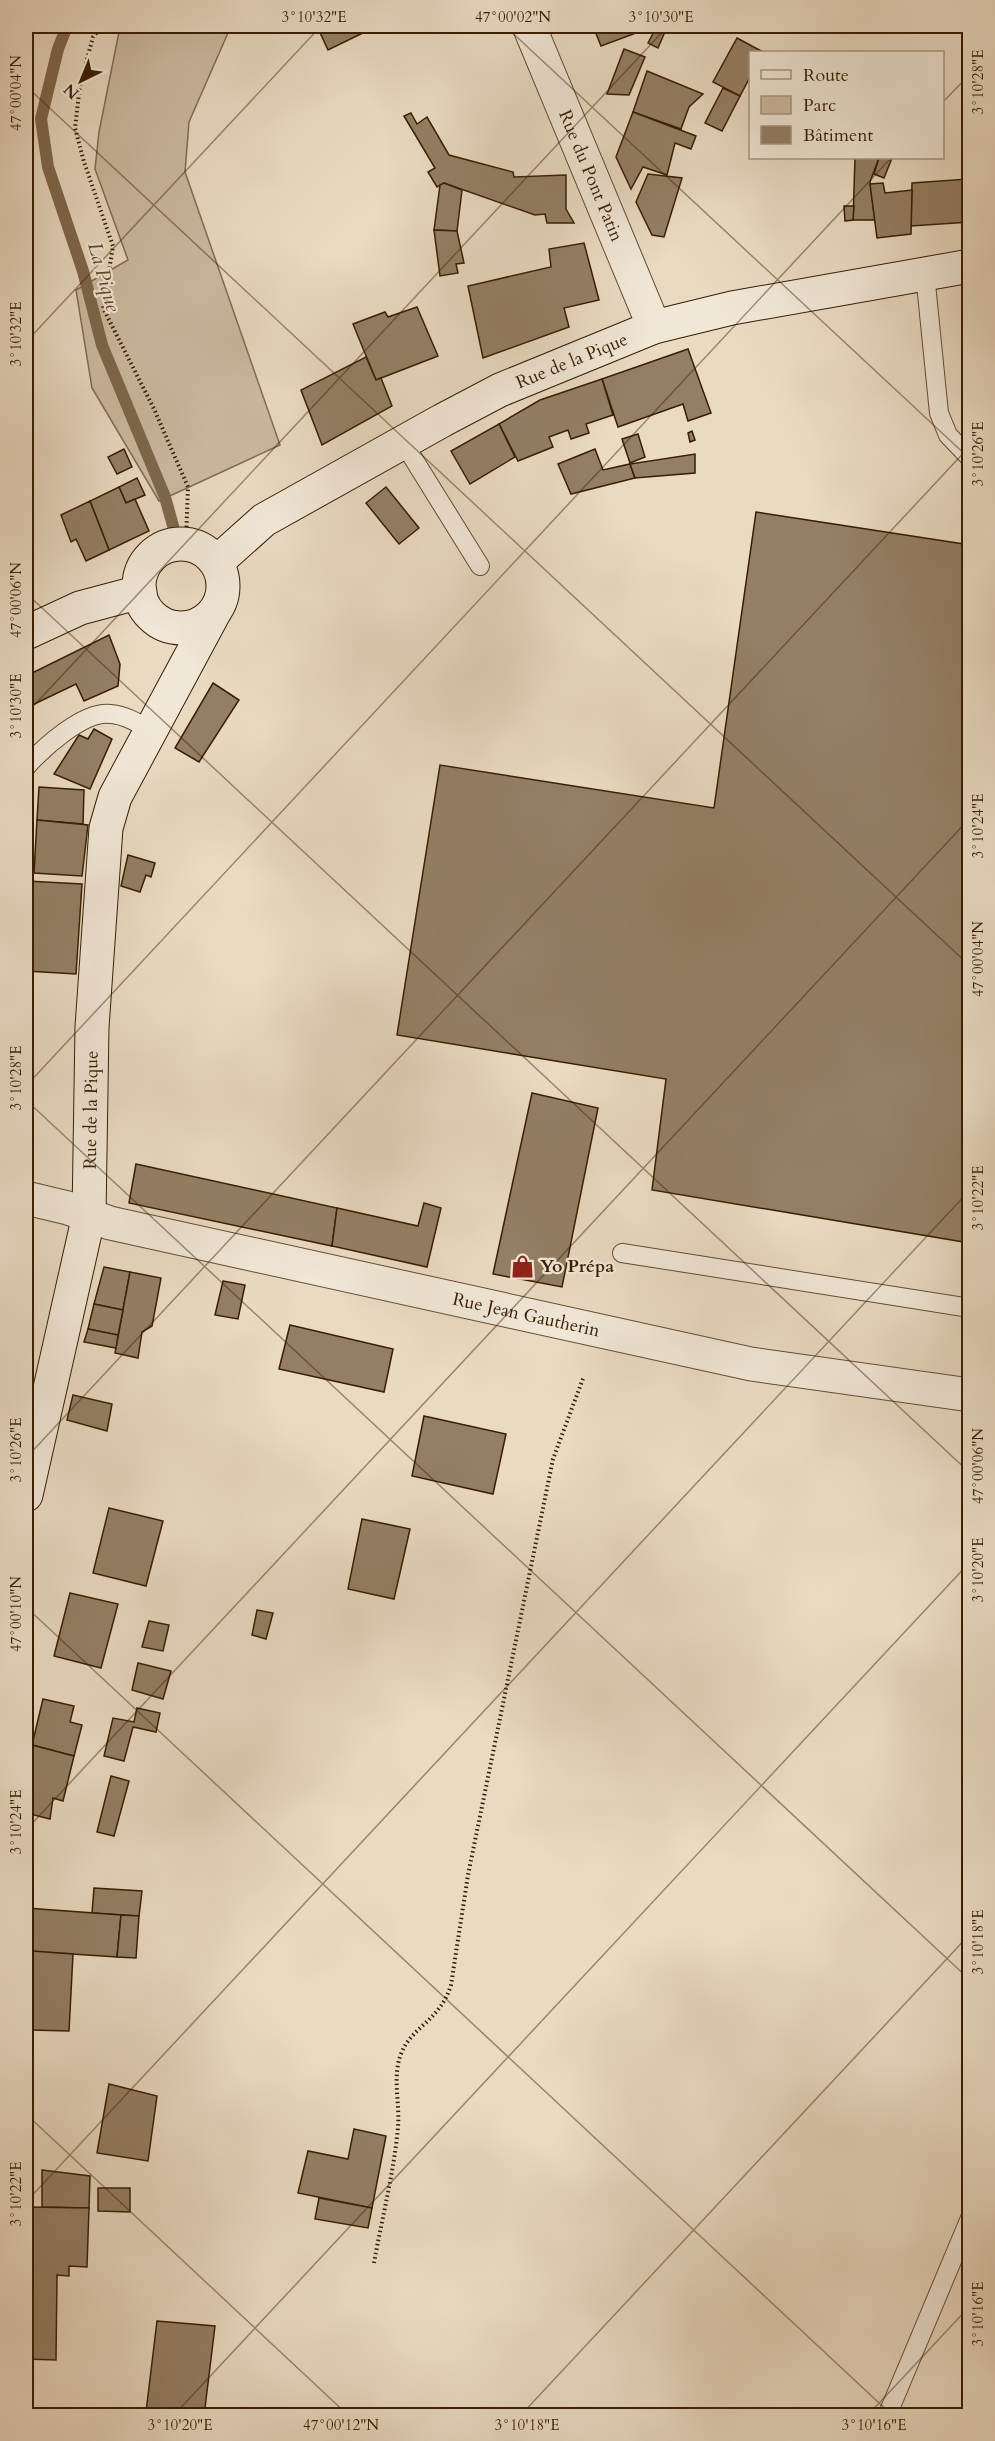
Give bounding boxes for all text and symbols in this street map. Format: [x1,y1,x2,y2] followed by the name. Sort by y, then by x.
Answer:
[282,7,346,27] text: 3°10'32"E
[475,7,551,27] text: 47°00'02"N
[629,7,693,27] text: 3°10'30"E
[968,50,988,114] text: 3°10'28"E
[51,51,111,111] north arrow
[749,51,944,159] legend
[6,55,26,131] text: 47°00'04"N
[803,63,849,88] text: Route
[59,78,84,104] text: N
[803,93,836,118] text: Parc
[553,106,630,246] street label: Rue du Pont Patin
[803,123,873,148] text: Bâtiment
[81,239,127,315] water label: La Pique
[6,302,26,366] text: 3°10'32"E
[512,327,631,395] street label: Rue de la Pique
[968,422,988,486] text: 3°10'26"E
[6,562,26,638] text: 47°00'06"N
[6,674,26,738] text: 3°10'30"E
[968,794,988,858] text: 3°10'24"E
[968,921,988,997] text: 47°00'04"N
[6,1046,26,1110] text: 3°10'28"E
[77,1050,104,1170] street label: Rue de la Pique
[968,1166,988,1230] text: 3°10'22"E
[509,1253,535,1279] shop icon: Yo Prépa
[540,1254,614,1279] place label: Yo Prépa
[450,1286,603,1343] street label: Rue Jean Gautherin
[6,1418,26,1482] text: 3°10'26"E
[968,1428,988,1504] text: 47°00'06"N
[968,1538,988,1602] text: 3°10'20"E
[6,1576,26,1652] text: 47°00'10"N
[6,1790,26,1854] text: 3°10'24"E
[968,1910,988,1974] text: 3°10'18"E
[6,2162,26,2226] text: 3°10'22"E
[968,2282,988,2346] text: 3°10'16"E
[148,2415,212,2435] text: 3°10'20"E
[303,2415,379,2435] text: 47°00'12"N
[495,2415,559,2435] text: 3°10'18"E
[842,2415,906,2435] text: 3°10'16"E

